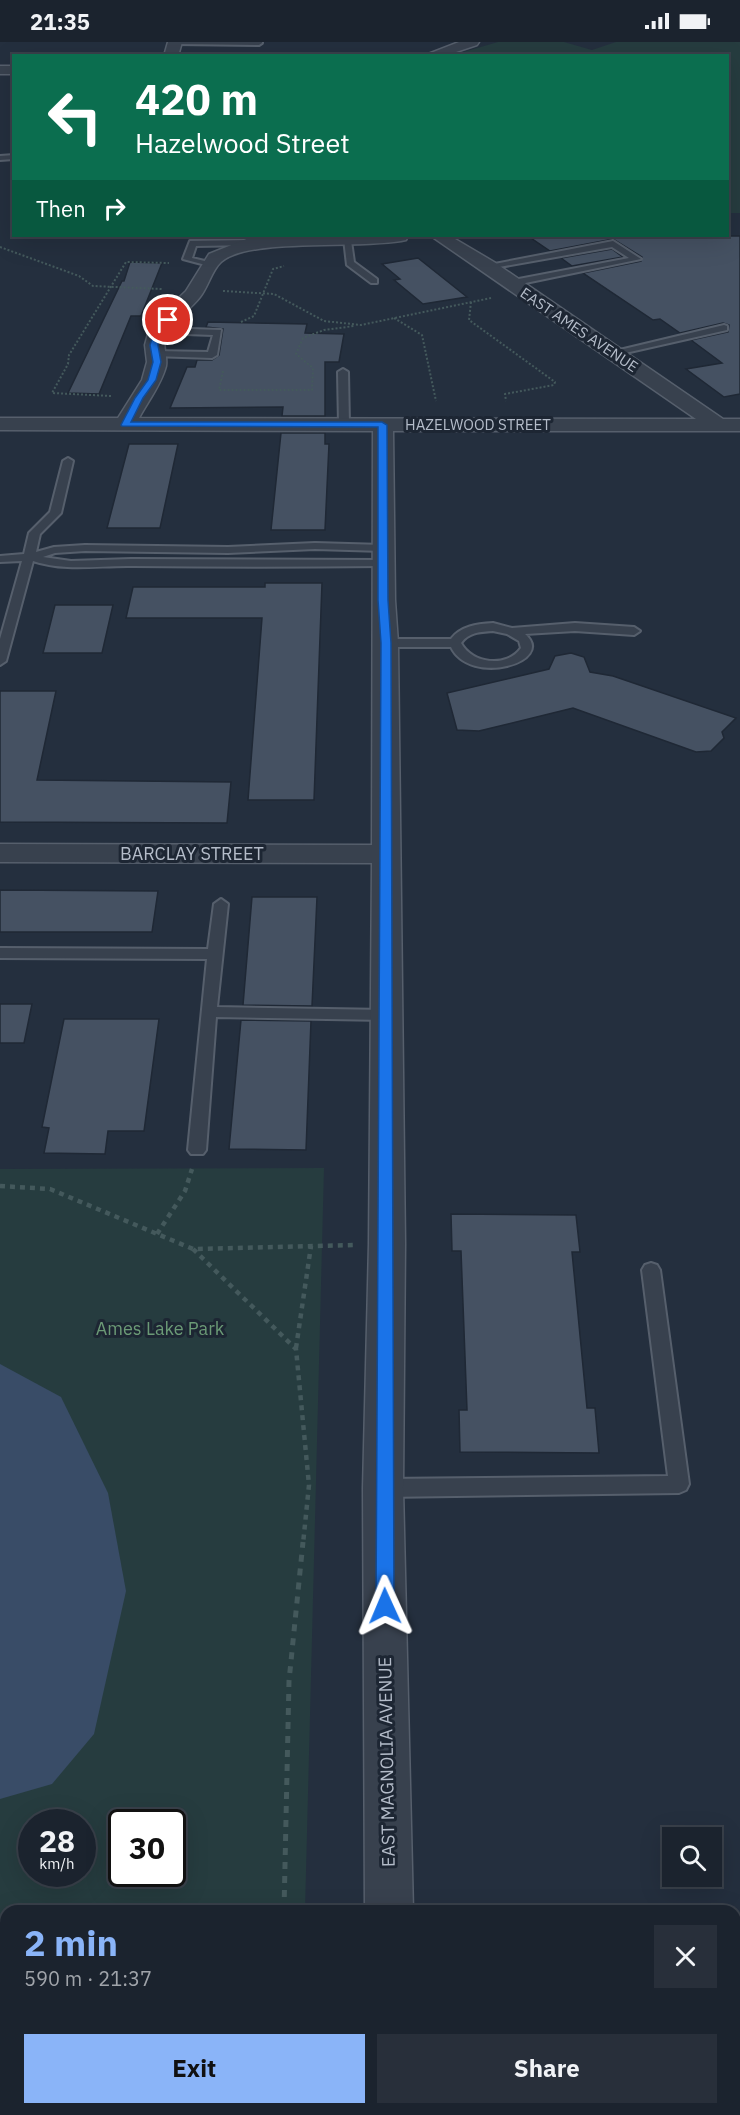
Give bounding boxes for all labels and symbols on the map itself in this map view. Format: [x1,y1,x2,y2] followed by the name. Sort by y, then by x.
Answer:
[517,283,642,376] street label: EAST AMES AVENUE
[142,294,193,345] pin
[405,415,551,434] street label: HAZELWOOD STREET
[120,842,264,865] street label: BARCLAY STREET
[96,1317,225,1340] park label: Ames Lake Park
[353,1574,417,1638] position arrow
[373,1657,400,1867] street label: EAST MAGNOLIA AVENUE
[108,1809,186,1887] speed limit sign: 30

